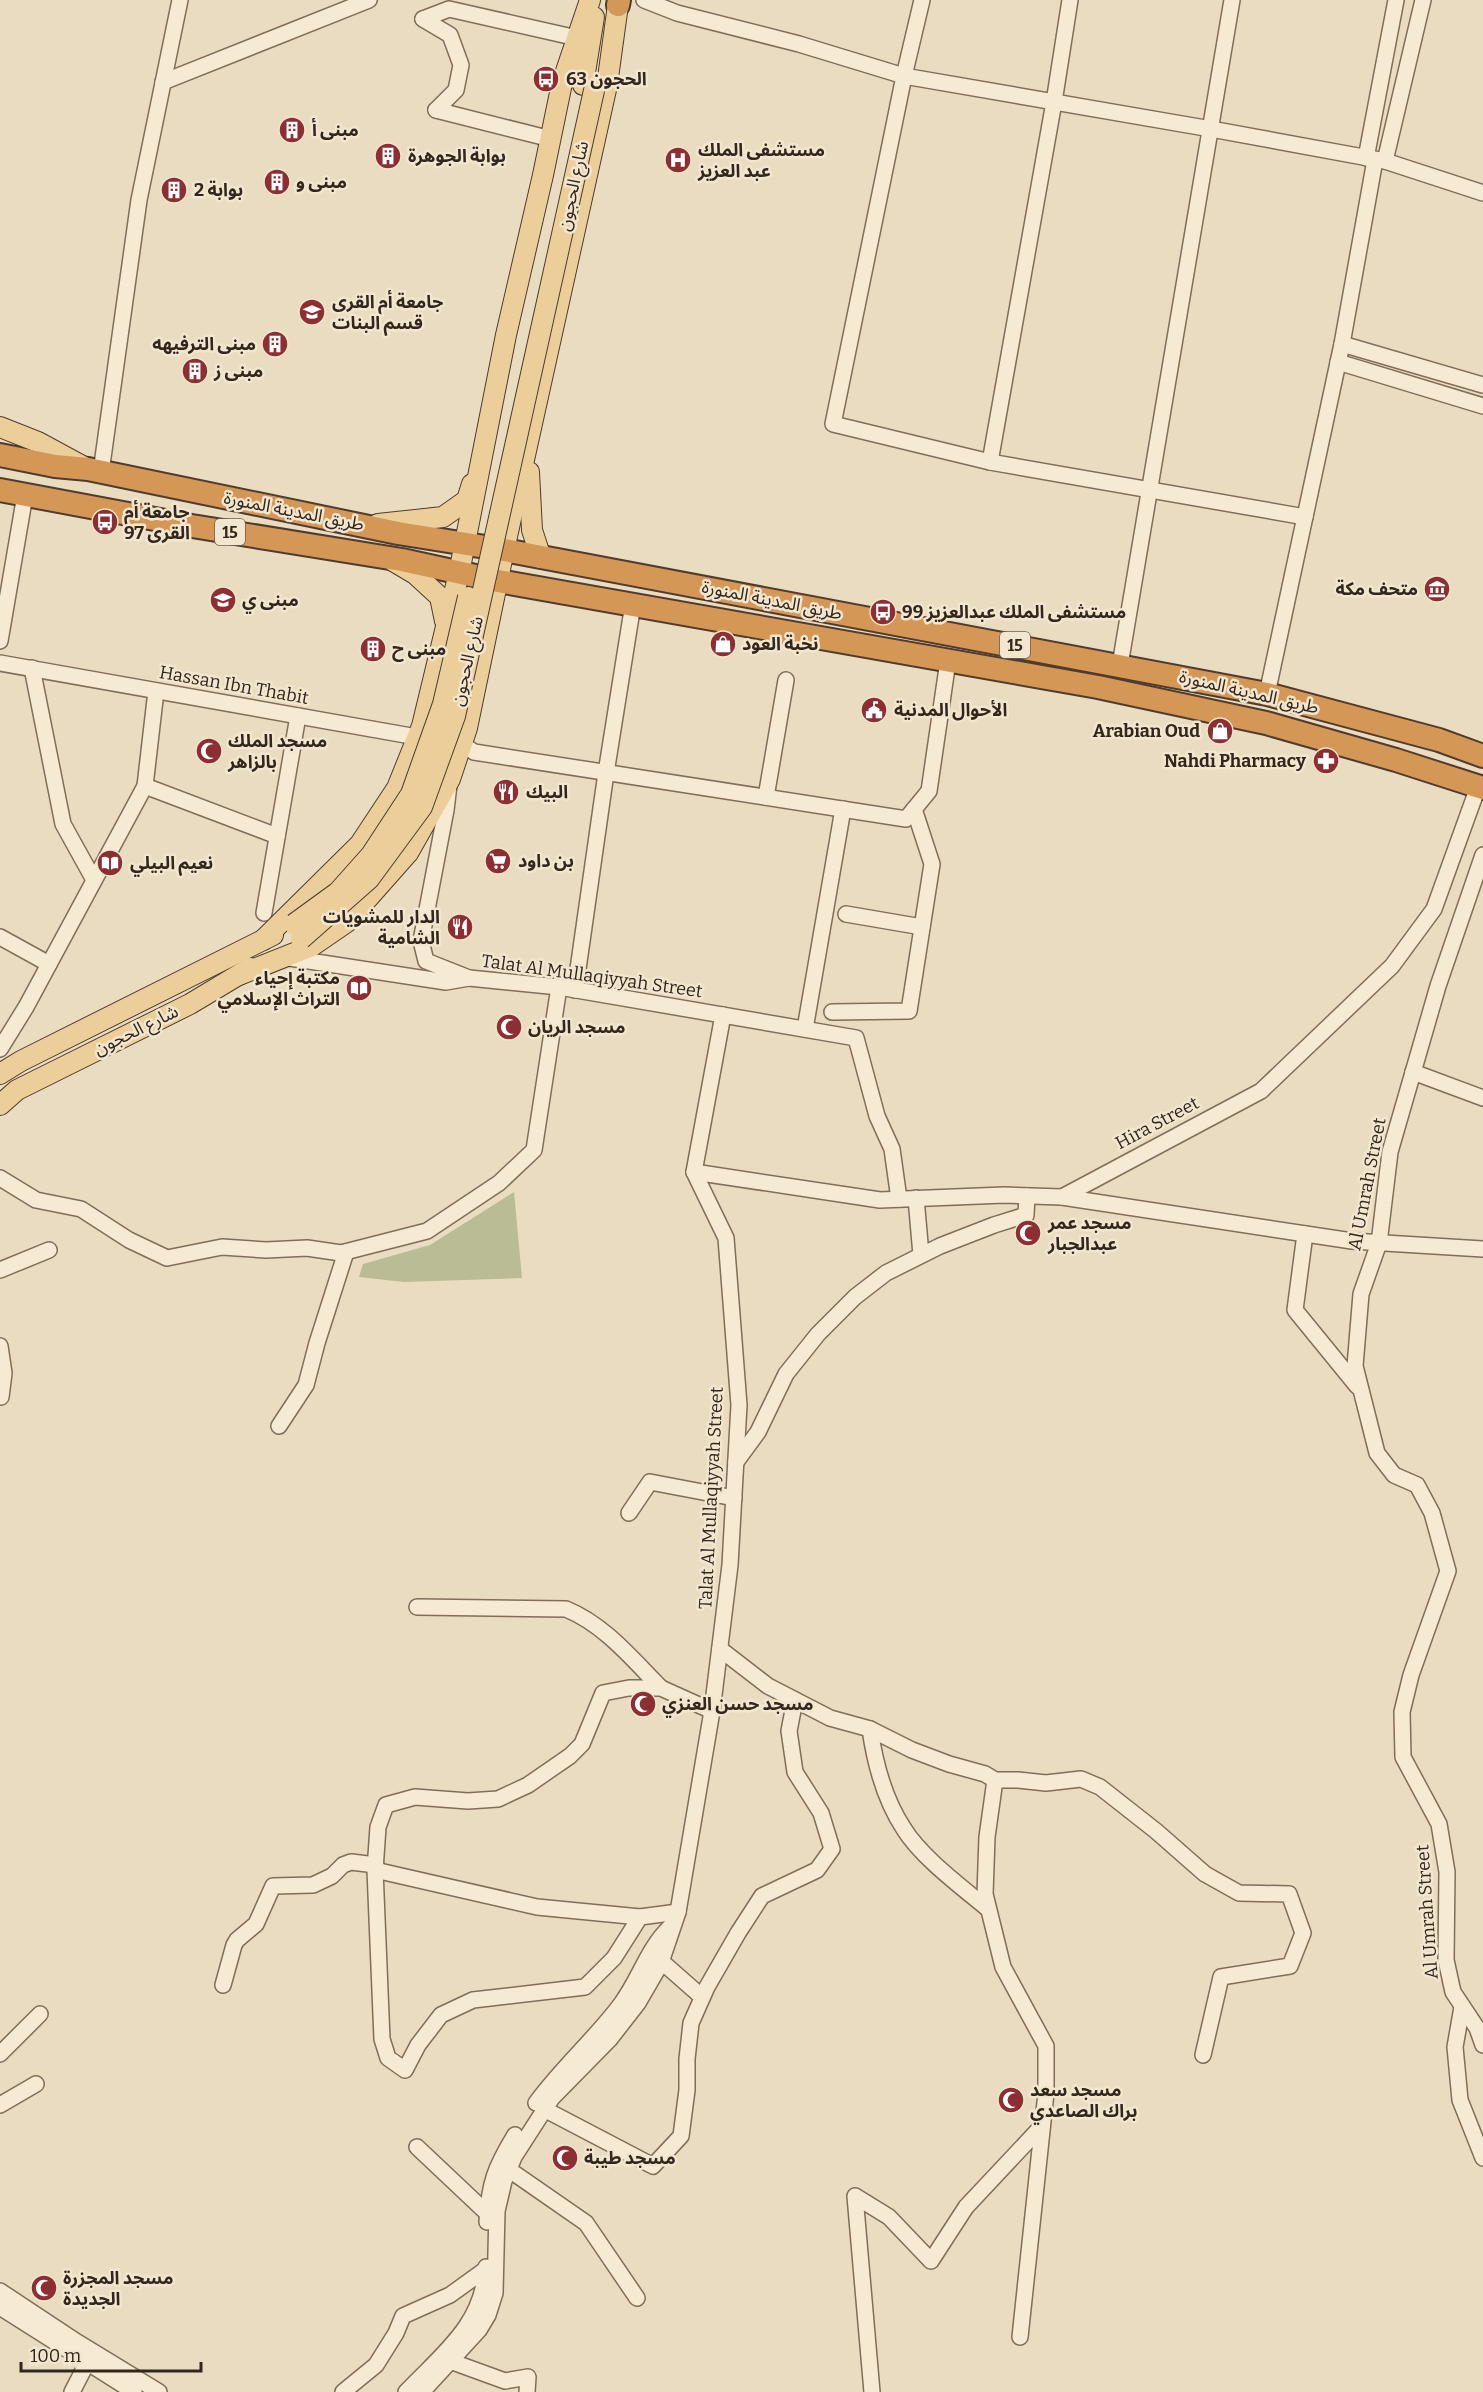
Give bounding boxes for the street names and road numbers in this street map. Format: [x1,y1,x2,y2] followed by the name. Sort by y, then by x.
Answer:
[553,139,596,234] street label: شارع الحجون
[222,487,366,535] street label: طريق المدينة المنورة
[215,519,245,545] road number: 15
[700,576,844,624] street label: طريق المدينة المنورة
[446,614,491,709] street label: شارع الحجون
[1000,632,1030,658] road number: 15
[158,661,311,709] street label: Hassan Ibn Thabit
[1177,665,1321,719] street label: طريق المدينة المنورة
[480,950,704,1002] street label: Talat Al Mullaqiyyah Street
[90,1000,183,1063] street label: شارع الحجون
[1112,1092,1203,1154] street label: Hira Street
[1343,1115,1391,1252] street label: Al Umrah Street
[694,1386,728,1610] street label: Talat Al Mullaqiyyah Street
[1411,1844,1443,1980] street label: Al Umrah Street

